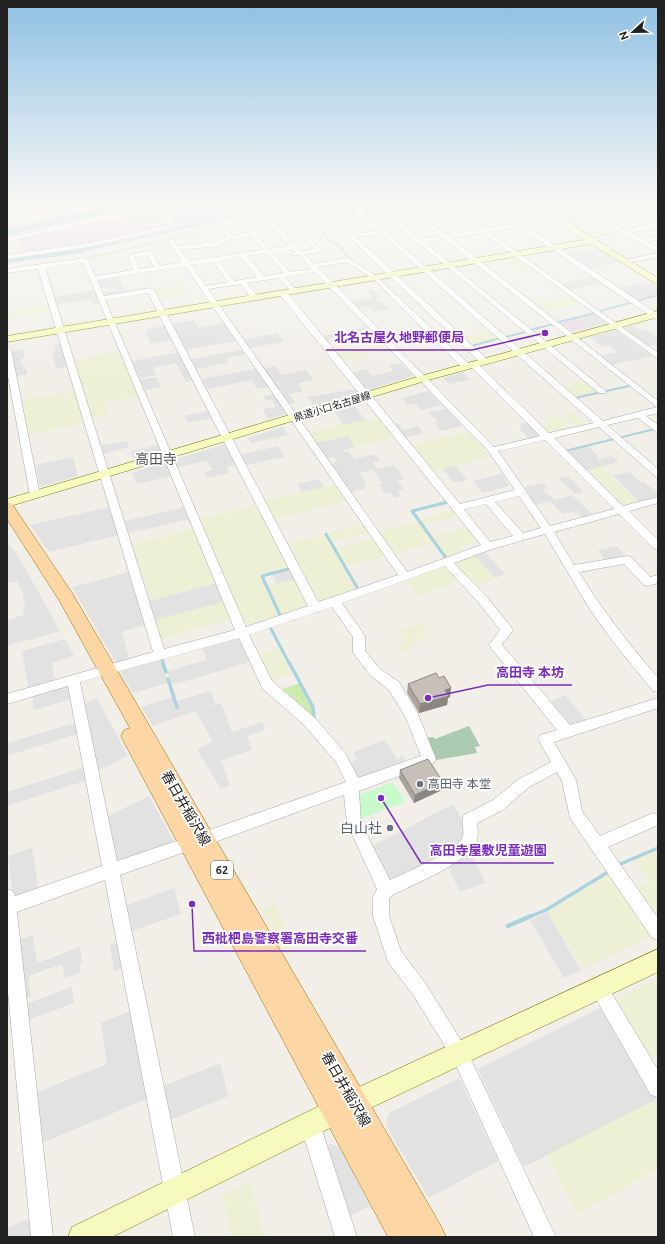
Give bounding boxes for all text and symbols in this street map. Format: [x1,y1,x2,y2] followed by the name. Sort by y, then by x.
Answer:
[613,12,653,52] north arrow
[617,30,631,42] text: N
[326,325,472,350] callout: 北名古屋久地野郵便局
[334,330,464,344] text: 北名古屋久地野郵便局
[292,390,372,423] street label: 県道小口名古屋線
[135,451,177,467] district label: 高田寺
[488,660,572,685] callout: 高田寺 本坊
[496,665,564,679] text: 高田寺 本坊
[158,768,214,848] street label: 春日井稲沢線
[428,777,491,790] place label: 高田寺 本堂
[415,779,425,789] marker: 高田寺 本堂
[340,820,382,836] place label: 白山社
[385,823,395,833] marker: 白山社
[421,838,554,863] callout: 高田寺屋敷児童遊園
[429,843,547,857] text: 高田寺屋敷児童遊園
[211,861,233,879] road number: 62
[194,926,366,951] callout: 西枇杷島警察署高田寺交番
[202,931,358,945] text: 西枇杷島警察署高田寺交番
[318,1049,374,1129] street label: 春日井稲沢線

